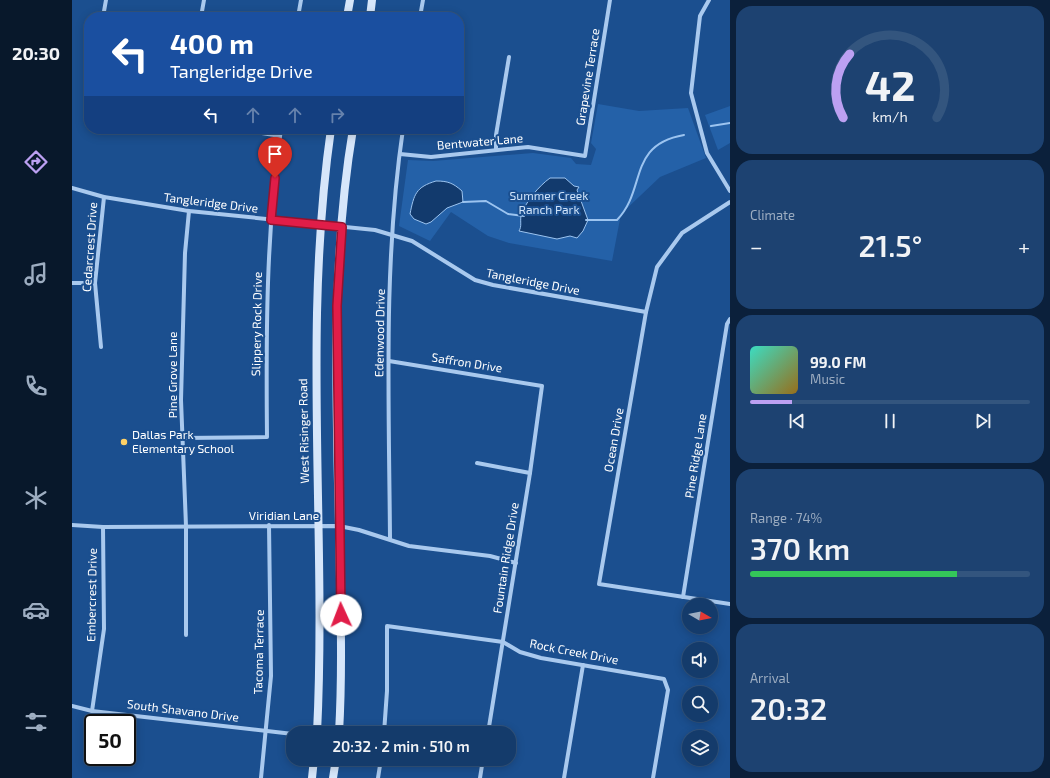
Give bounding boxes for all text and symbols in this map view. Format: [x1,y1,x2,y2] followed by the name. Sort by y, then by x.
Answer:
[170,26,254,60] text: 400 m
[572,27,602,126] street label: Grapevine Terrace
[104,28,156,80] icon: left
[12,42,60,64] text: 20:30
[865,59,915,109] text: 42
[170,60,313,82] text: Tangleridge Drive
[200,104,222,126] icon: left
[242,104,264,126] icon: ahead
[284,104,306,126] icon: ahead
[326,104,348,126] icon: right
[872,108,908,125] text: km/h
[436,130,524,152] street label: Bentwater Lane
[258,137,292,178] pin
[264,143,286,165] icon: arrive
[22,148,50,176] icon: directions
[510,188,588,216] park label: Summer Creek Ranch Park
[163,189,259,215] street label: Tangleridge Drive
[79,201,99,292] street label: Cedarcrest Drive
[750,207,795,223] text: Climate
[858,227,922,263] text: 21.5°
[750,233,763,259] text: −
[1018,233,1030,259] text: +
[22,260,50,288] icon: music
[485,265,581,297] street label: Tangleridge Drive
[248,272,264,376] street label: Slippery Rock Drive
[371,289,387,377] street label: Edenwood Drive
[165,332,179,418] street label: Pine Grove Lane
[431,350,504,375] street label: Saffron Drive
[810,353,866,371] text: 99.0 FM
[810,371,845,387] text: Music
[22,372,50,400] icon: phone
[295,378,311,484] street label: West Risinger Road
[600,407,626,473] street label: Ocean Drive
[786,410,808,432] icon: previous
[879,410,901,432] icon: pause
[972,410,994,432] icon: next
[681,413,709,499] street label: Pine Ridge Lane
[132,427,235,455] place label: Dallas Park Elementary School
[119,437,129,447] marker: Dallas Park Elementary School
[22,484,50,512] icon: climate
[489,501,521,614] street label: Fountain Ridge Drive
[249,508,319,522] street label: Viridian Lane
[750,510,822,526] text: Range · 74%
[750,530,850,566] text: 370 km
[83,548,99,642] street label: Embercrest Drive
[320,594,362,636] position arrow
[22,596,50,624] icon: car
[682,598,718,634] north arrow
[682,598,718,766] map controls
[250,609,266,695] street label: Tacoma Terrace
[529,636,620,667] street label: Rock Creek Drive
[682,642,718,678] button: sound
[750,670,790,686] text: Arrival
[682,686,718,722] button: search
[750,690,827,726] text: 20:32
[126,696,240,724] street label: South Shavano Drive
[22,708,50,736] icon: filters
[84,714,136,766] speed limit sign: 50
[682,730,718,766] button: layers
[332,737,470,755] text: 20:32 · 2 min · 510 m

